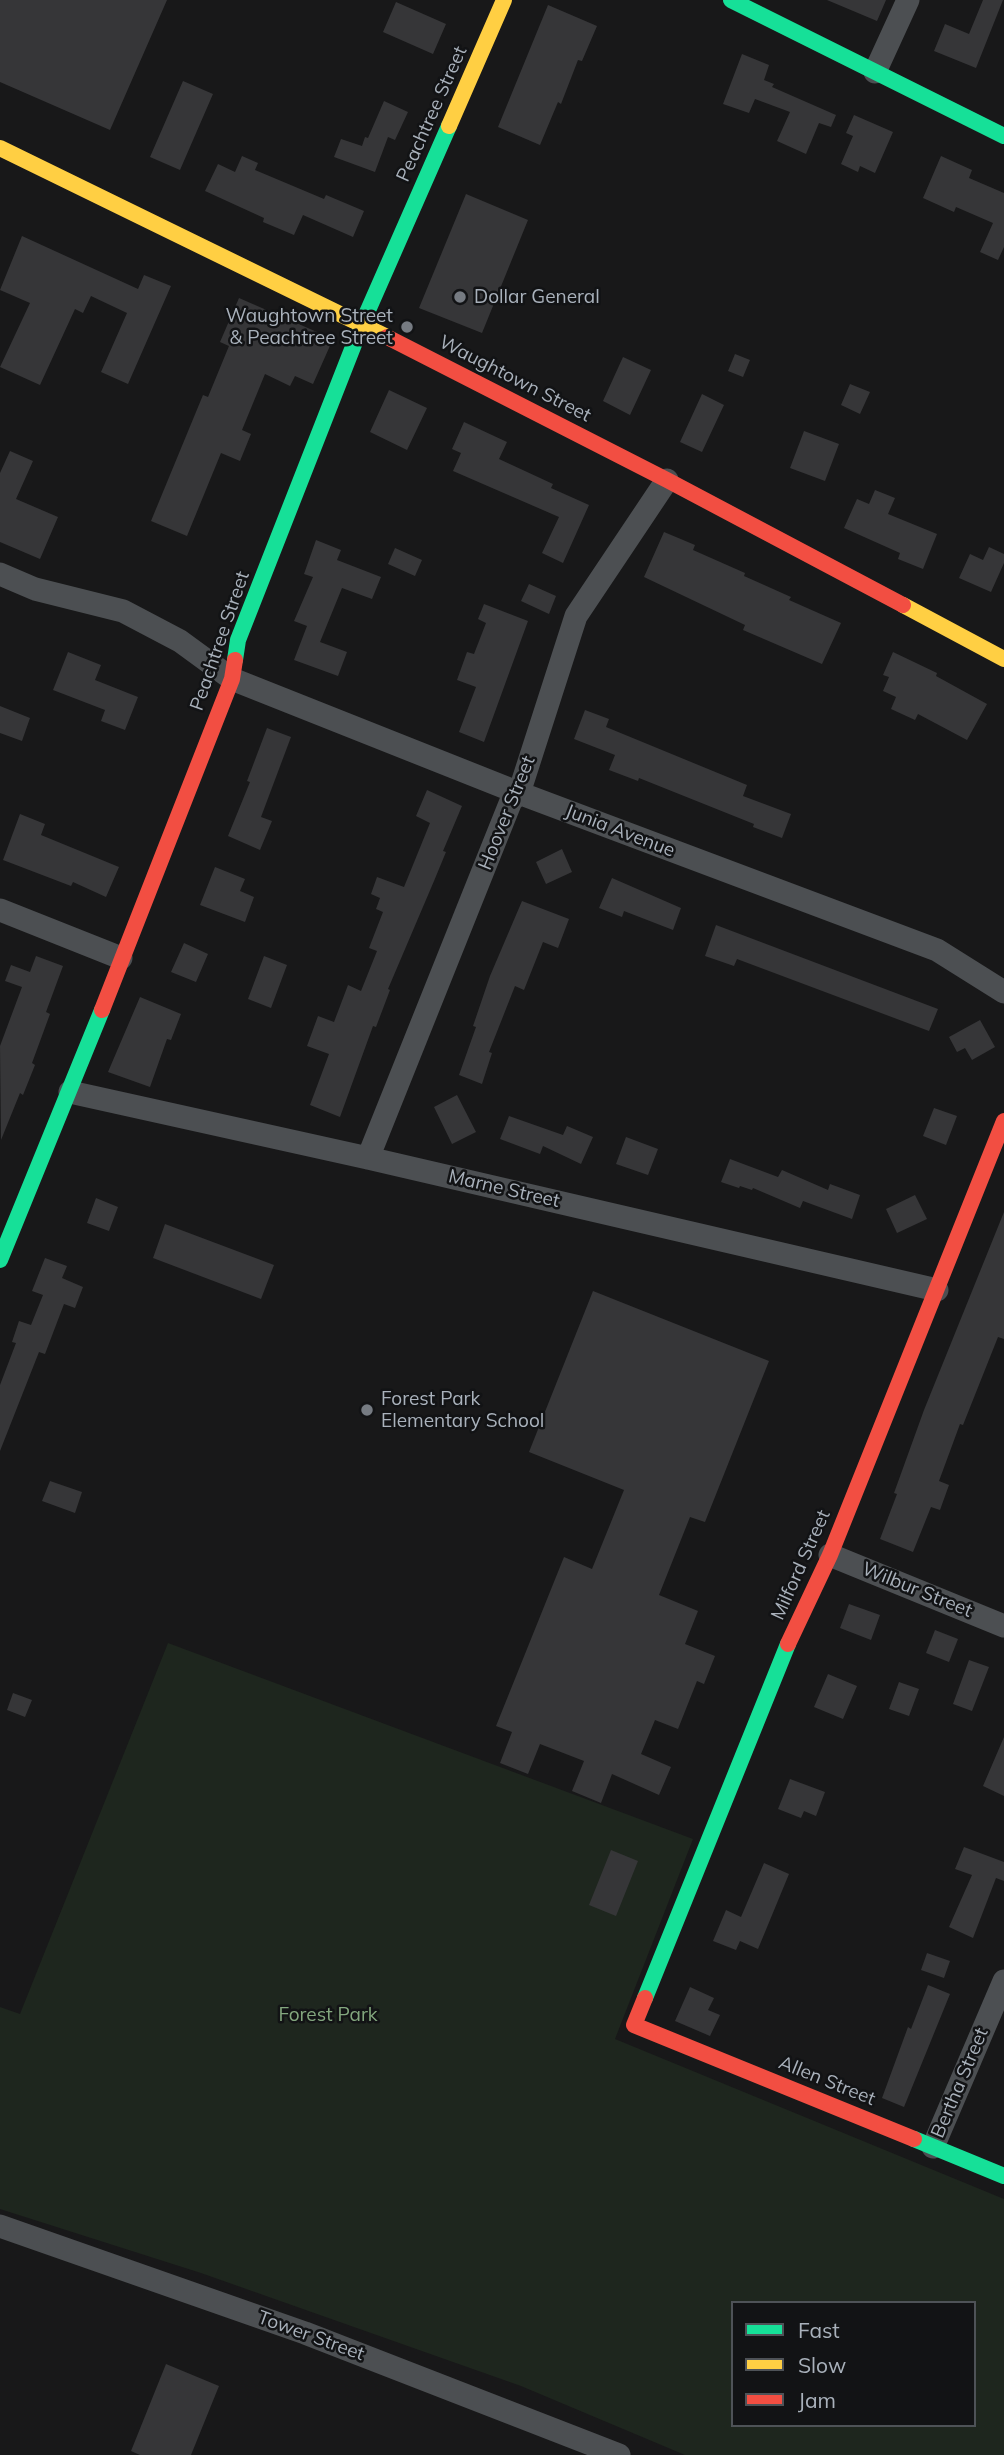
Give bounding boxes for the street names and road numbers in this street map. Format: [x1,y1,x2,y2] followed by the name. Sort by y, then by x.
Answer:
[392,43,472,185] street label: Peachtree Street
[435,331,595,427] street label: Waughtown Street
[185,568,255,714] street label: Peachtree Street
[474,753,540,873] street label: Hoover Street
[562,800,678,862] street label: Junia Avenue
[446,1165,562,1213] street label: Marne Street
[767,1506,835,1624] street label: Milford Street
[859,1558,975,1622] street label: Wilbur Street
[927,2025,993,2141] street label: Bertha Street
[775,2051,879,2111] street label: Allen Street
[255,2306,367,2366] street label: Tower Street

